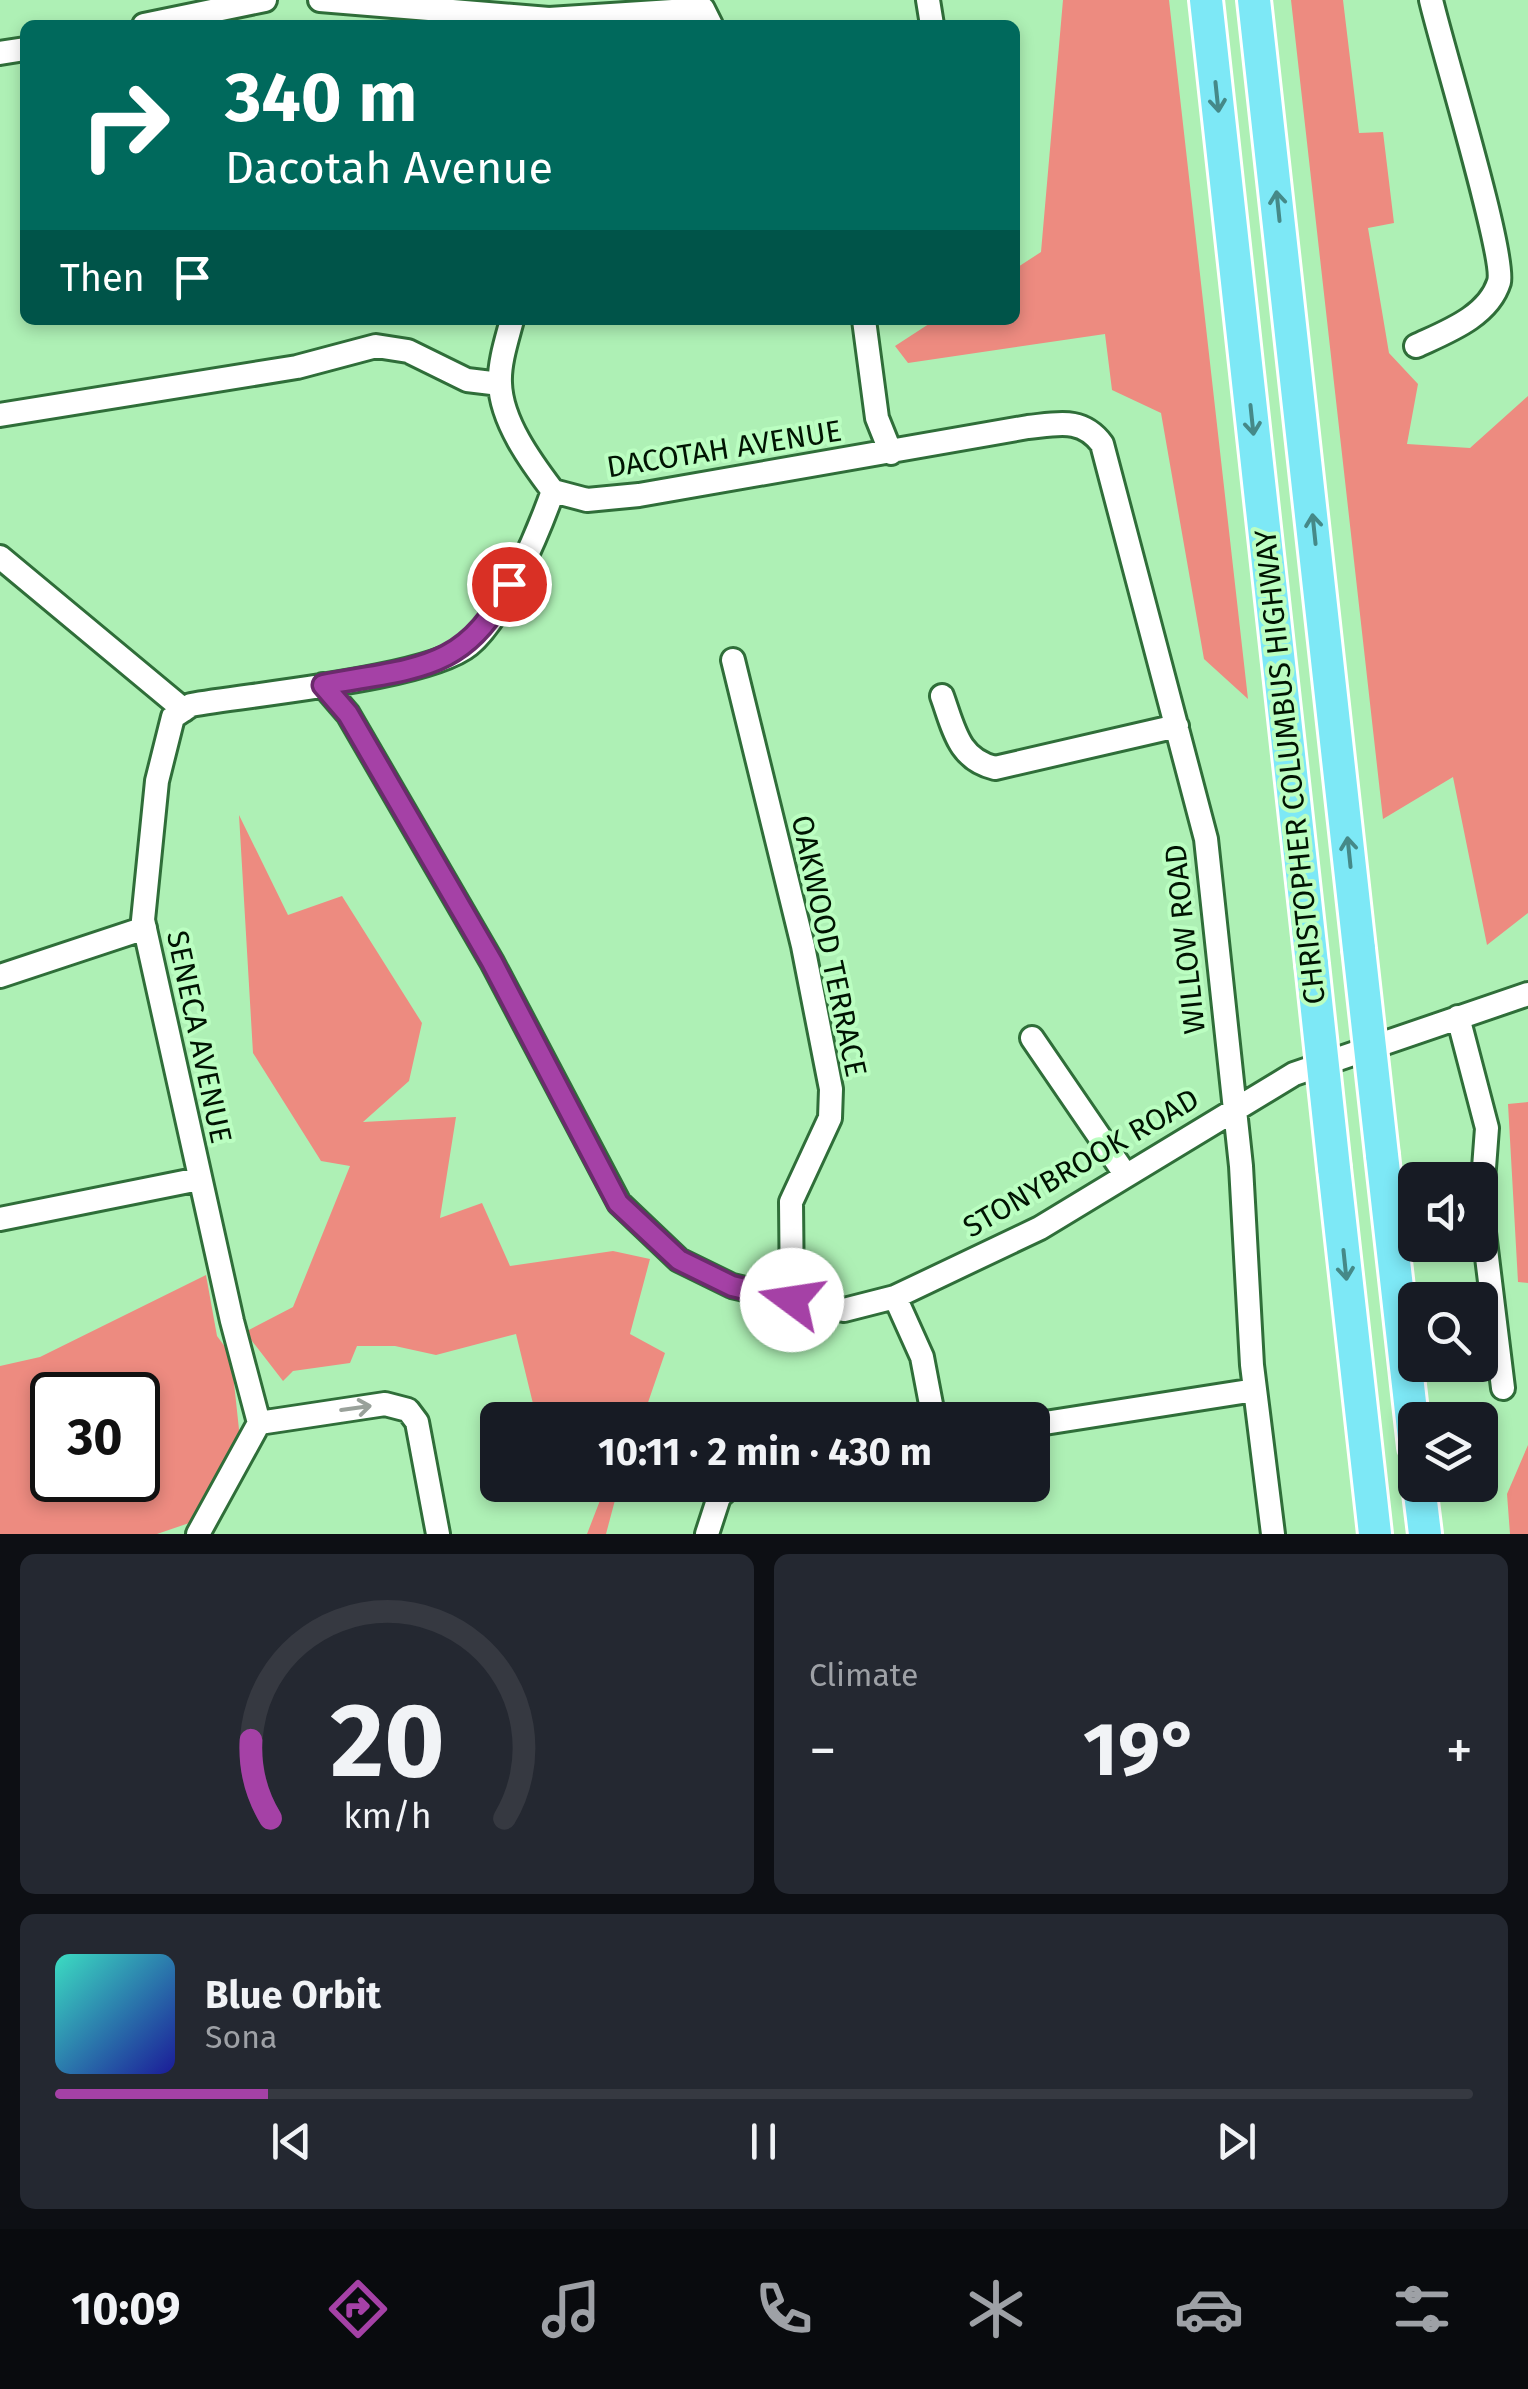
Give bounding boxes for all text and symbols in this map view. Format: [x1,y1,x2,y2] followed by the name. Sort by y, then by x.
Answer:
[225,56,418,140] text: 340 m
[60,60,190,190] icon: right
[1207,80,1226,113] one-way arrow
[225,141,553,195] text: Dacotah Avenue
[1268,191,1287,223] one-way arrow
[165,250,220,305] icon: arrive
[60,255,145,301] text: Then
[1243,403,1262,436] one-way arrow
[604,413,844,485] street label: DACOTAH AVENUE
[1304,514,1323,546] one-way arrow
[1247,527,1333,1006] street label: CHRISTOPHER COLUMBUS HIGHWAY
[467,542,552,627] pin
[482,557,537,612] icon: arrive
[784,812,874,1080] street label: OAKWOOD TERRACE
[1339,837,1358,869] one-way arrow
[1157,842,1213,1036] street label: WILLOW ROAD
[159,927,239,1147] street label: SENECA AVENUE
[957,1081,1205,1245] street label: STONYBROOK ROAD
[1398,1162,1498,1502] map controls
[1398,1162,1498,1262] button: sound
[740,1248,844,1352] position arrow
[1336,1248,1355,1281] one-way arrow
[1398,1282,1498,1382] button: search
[30,1372,160,1502] speed limit sign: 30
[339,1399,371,1417] one-way arrow
[1398,1402,1498,1502] button: layers
[598,1429,932,1475] text: 10:11 · 2 min · 430 m
[809,1656,918,1694] text: Climate
[330,1679,444,1804] text: 20
[1083,1705,1199,1795] text: 19°
[809,1718,837,1784] text: −
[1446,1718,1473,1784] text: +
[343,1795,431,1837] text: km/h
[205,1972,381,2018] text: Blue Orbit
[205,2018,277,2056] text: Sona
[264,2114,319,2169] icon: previous
[736,2114,791,2169] icon: pause
[1209,2114,1264,2169] icon: next
[323,2274,393,2344] icon: directions
[536,2274,606,2344] icon: music
[749,2274,819,2344] icon: phone
[961,2274,1031,2344] icon: climate
[1174,2274,1244,2344] icon: car
[1387,2274,1457,2344] icon: filters
[71,2282,180,2336] text: 10:09

